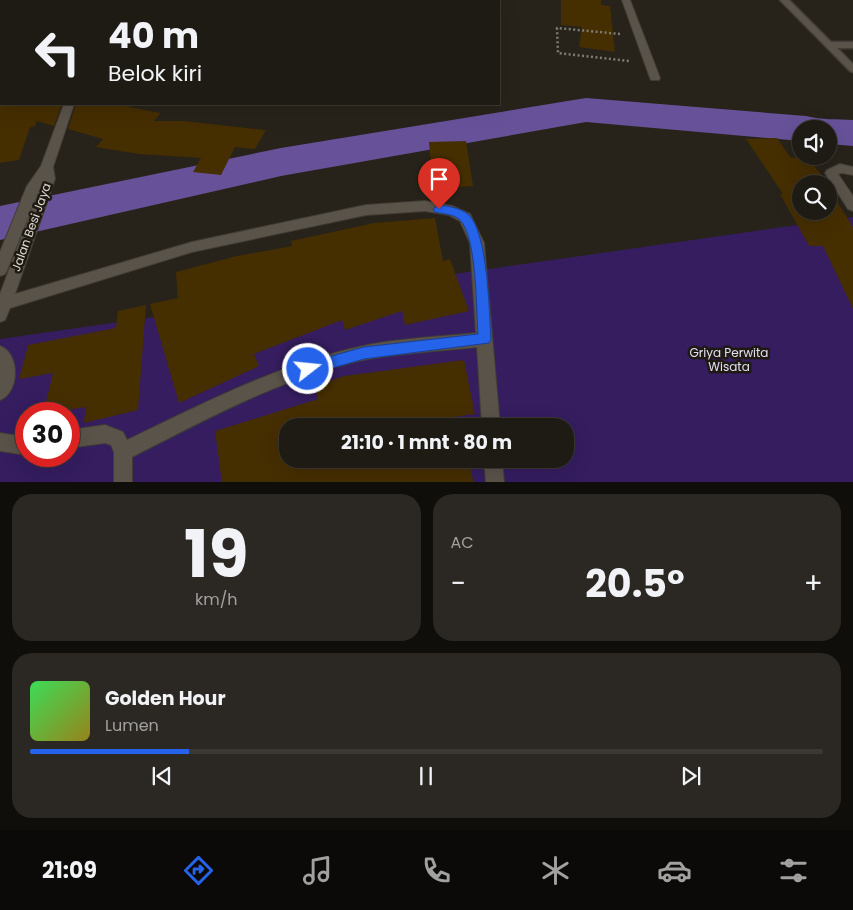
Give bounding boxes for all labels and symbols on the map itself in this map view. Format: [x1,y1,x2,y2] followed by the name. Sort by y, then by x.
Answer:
[418,158,460,209] pin
[7,180,55,274] street label: Jalan Besi Jaya
[281,342,333,394] position arrow
[690,344,768,375] park label: Griya Perwita Wisata
[15,402,80,467] speed limit sign: 30

